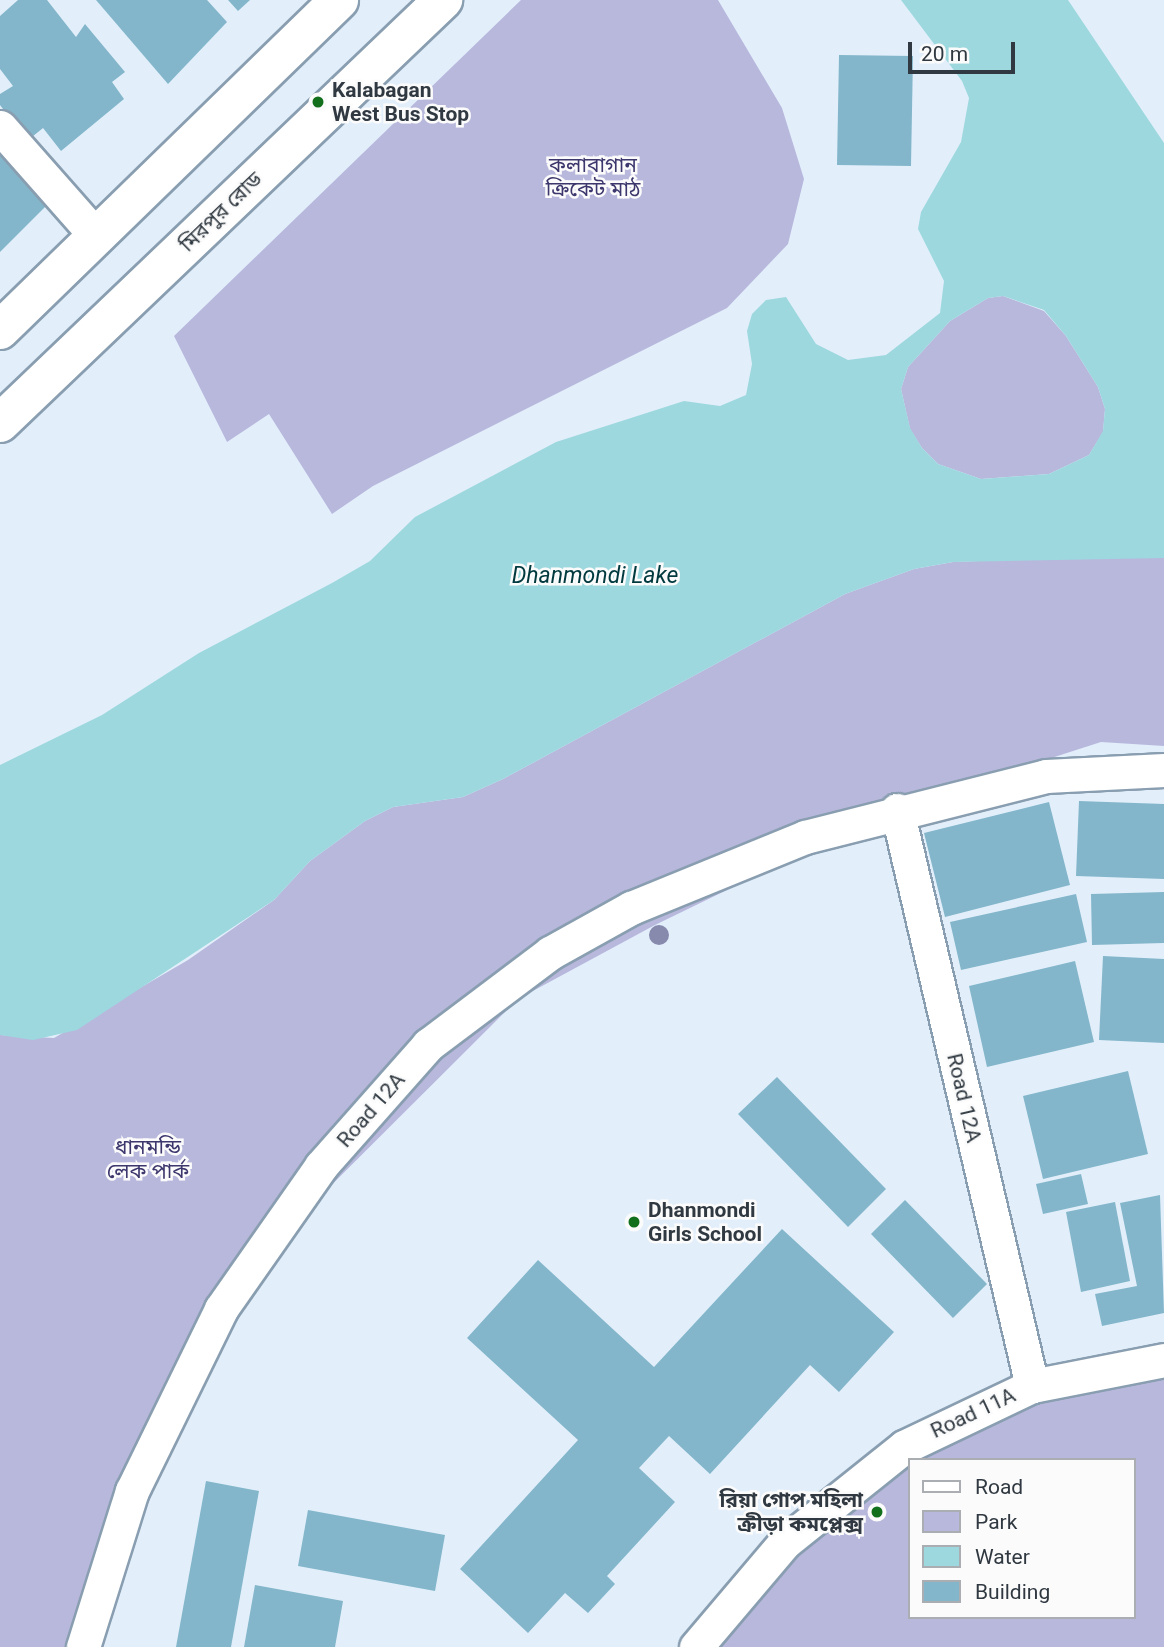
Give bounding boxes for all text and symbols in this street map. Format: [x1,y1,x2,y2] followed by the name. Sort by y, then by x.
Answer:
[912,28,1019,72] scale bar
[921,42,968,66] text: 20 m
[332,77,469,127] place label: Kalabagan West Bus Stop
[310,94,326,110] marker: Kalabagan West Bus Stop
[546,152,640,202] park label: কলাবাগান ক্রিকেট মাঠ
[175,167,267,257] street label: মিরপুর রোড
[512,562,678,590] water label: Dhanmondi Lake
[942,1051,986,1145] street label: Road 12A
[332,1068,410,1152] street label: Road 12A
[107,1134,189,1184] park label: ধানমন্ডি লেক পার্ক
[648,1197,762,1247] place label: Dhanmondi Girls School
[626,1214,642,1230] marker: Dhanmondi Girls School
[927,1382,1019,1444] street label: Road 11A
[908,1458,1136,1619] legend
[975,1475,1023,1499] text: Road
[719,1487,863,1537] place label: রিয়া গোপ মহিলা ক্রীড়া কমপ্লেক্স
[869,1504,885,1520] marker: রিয়া গোপ মহিলা ক্রীড়া কমপ্লেক্স
[975,1510,1017,1534] text: Park
[975,1545,1030,1569] text: Water
[975,1580,1050,1604] text: Building

